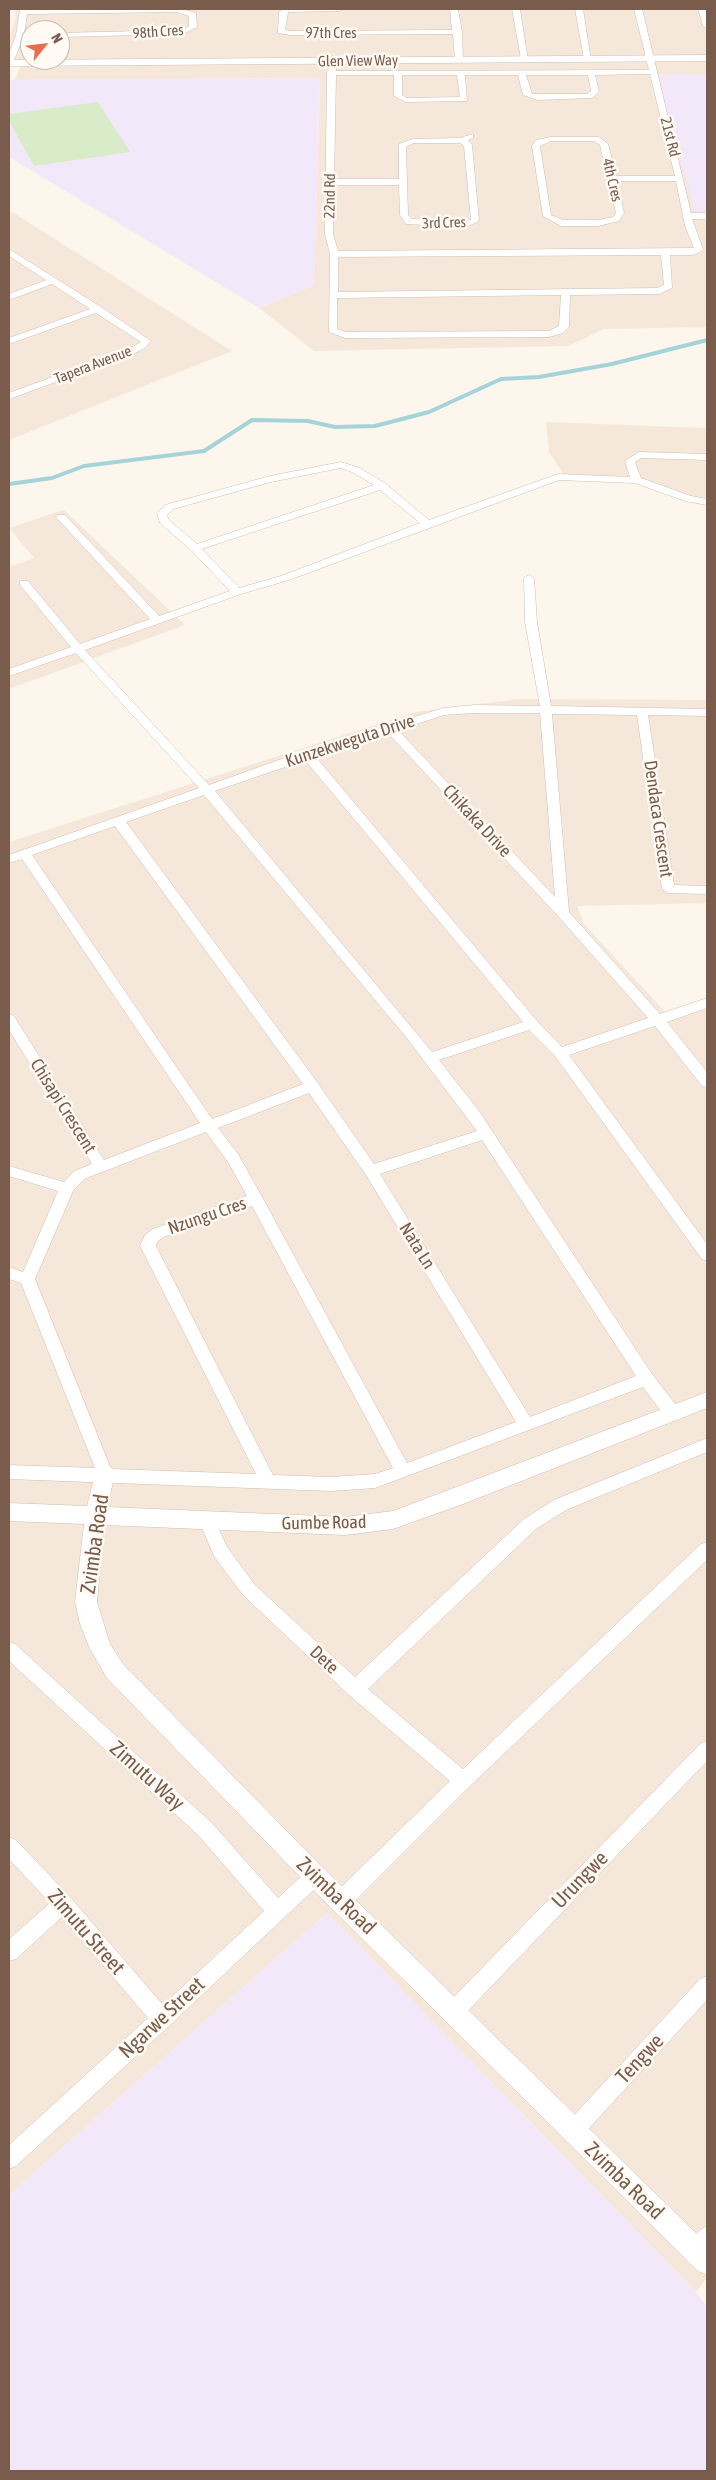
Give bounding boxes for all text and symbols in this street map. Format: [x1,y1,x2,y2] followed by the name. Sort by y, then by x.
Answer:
[20,20,70,70] north arrow
[132,21,184,43] street label: 98th Cres
[305,24,357,42] street label: 97th Cres
[48,31,66,46] text: N
[318,51,398,71] street label: Glen View Way
[656,115,684,159] street label: 21st Rd
[598,157,626,203] street label: 4th Cres
[321,173,339,219] street label: 22nd Rd
[422,213,466,233] street label: 3rd Cres
[52,342,134,388] street label: Tapera Avenue
[283,710,417,772] street label: Kunzekweguta Drive
[639,759,677,879] street label: Dendaca Crescent
[438,780,516,862] street label: Chikaka Drive
[25,1055,101,1157] street label: Chisapi Crescent
[165,1193,249,1239] street label: Nzungu Cres
[394,1219,440,1273] street label: Nata Ln
[76,1492,114,1596] street label: Zvimba Road
[281,1511,367,1535] street label: Gumbe Road
[305,1641,343,1679] street label: Dete
[105,1736,189,1816] street label: Zimutu Way
[547,1846,613,1914] street label: Urungwe
[291,1852,381,1940] street label: Zvimba Road
[42,1884,130,1980] street label: Zimutu Street
[114,1972,210,2064] street label: Ngarwe Street
[611,2029,669,2089] street label: Tengwe
[579,2137,669,2225] street label: Zvimba Road

